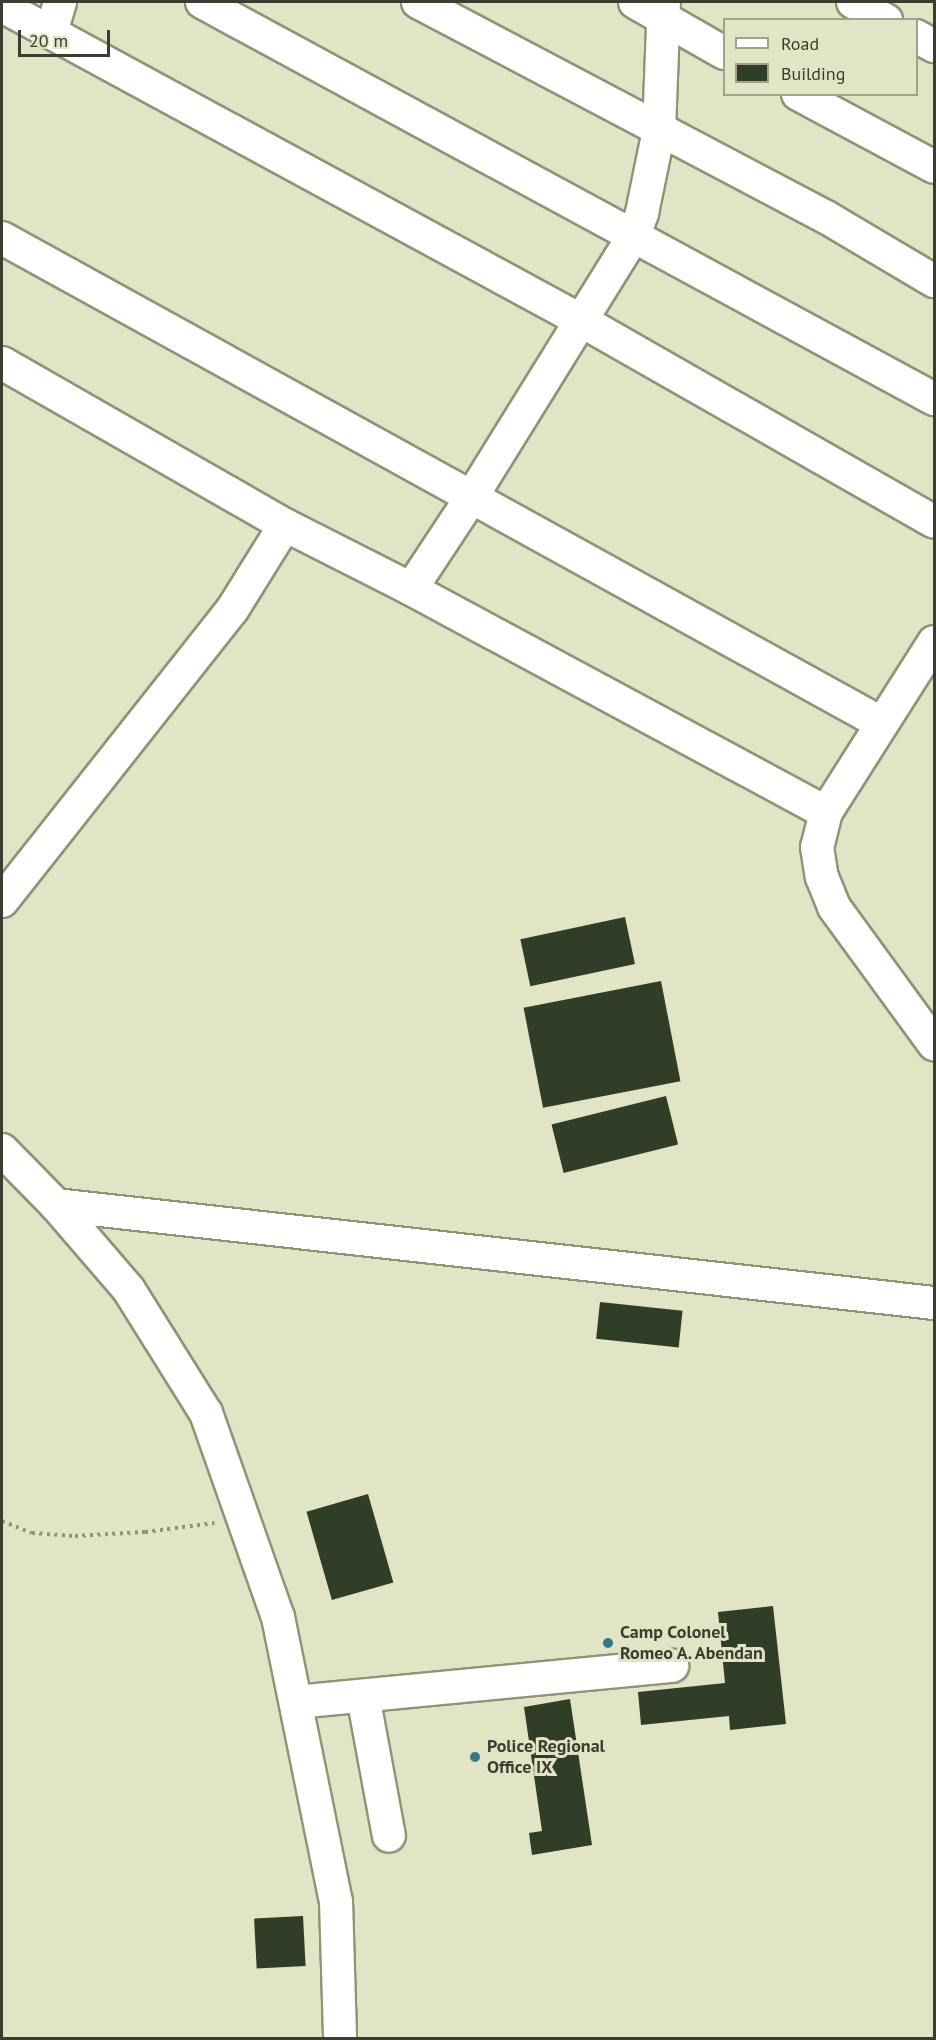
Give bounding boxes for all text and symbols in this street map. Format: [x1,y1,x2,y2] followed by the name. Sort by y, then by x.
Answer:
[21,18,112,56] scale bar
[723,18,918,96] legend
[29,29,68,52] text: 20 m
[781,32,819,55] text: Road
[781,62,845,85] text: Building
[620,1622,765,1664] place label: Camp Colonel Romeo A. Abendan
[601,1636,615,1650] marker: Camp Colonel Romeo A. Abendan
[487,1736,605,1778] place label: Police Regional Office IX
[468,1750,482,1764] marker: Police Regional Office IX

